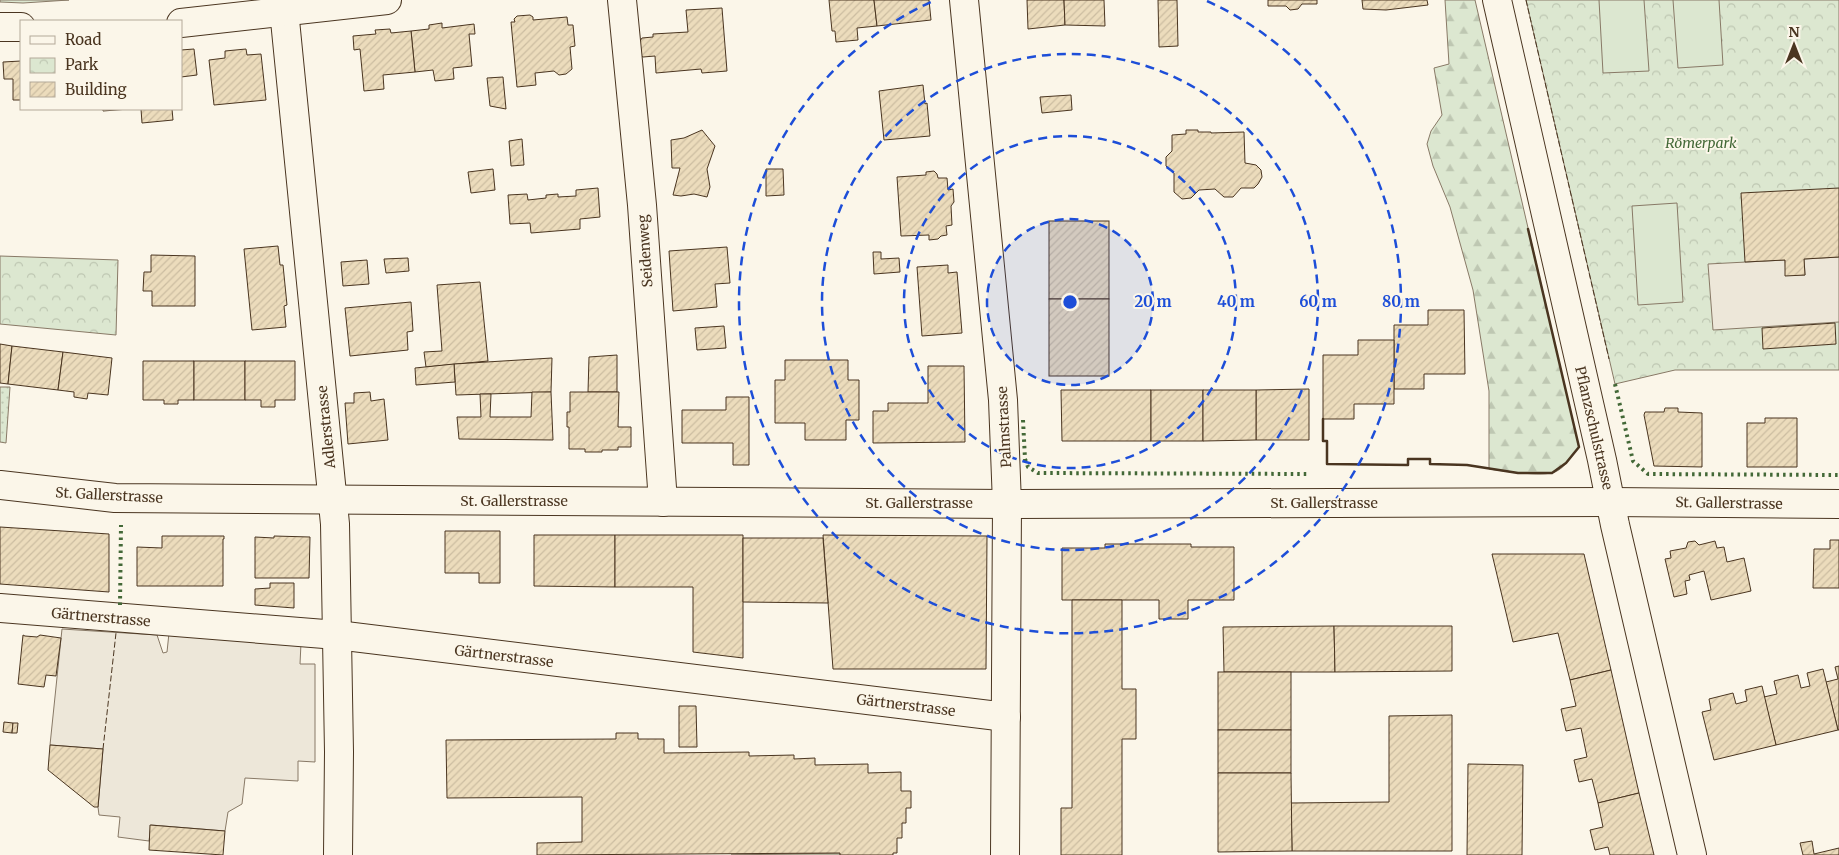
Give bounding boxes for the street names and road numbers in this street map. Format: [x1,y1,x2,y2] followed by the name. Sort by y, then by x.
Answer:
[633,214,657,288] street label: Seidenweg
[1571,364,1617,492] street label: Pflanzschulstrasse
[313,385,339,470] street label: Adlerstrasse
[993,386,1015,468] street label: Palmstrasse
[55,483,163,507] street label: St. Gallerstrasse
[460,492,568,510] street label: St. Gallerstrasse
[1675,493,1783,513] street label: St. Gallerstrasse
[865,494,973,512] street label: St. Gallerstrasse
[1270,494,1378,512] street label: St. Gallerstrasse
[51,604,151,630] street label: Gärtnerstrasse
[454,641,554,671] street label: Gärtnerstrasse
[856,690,956,720] street label: Gärtnerstrasse

